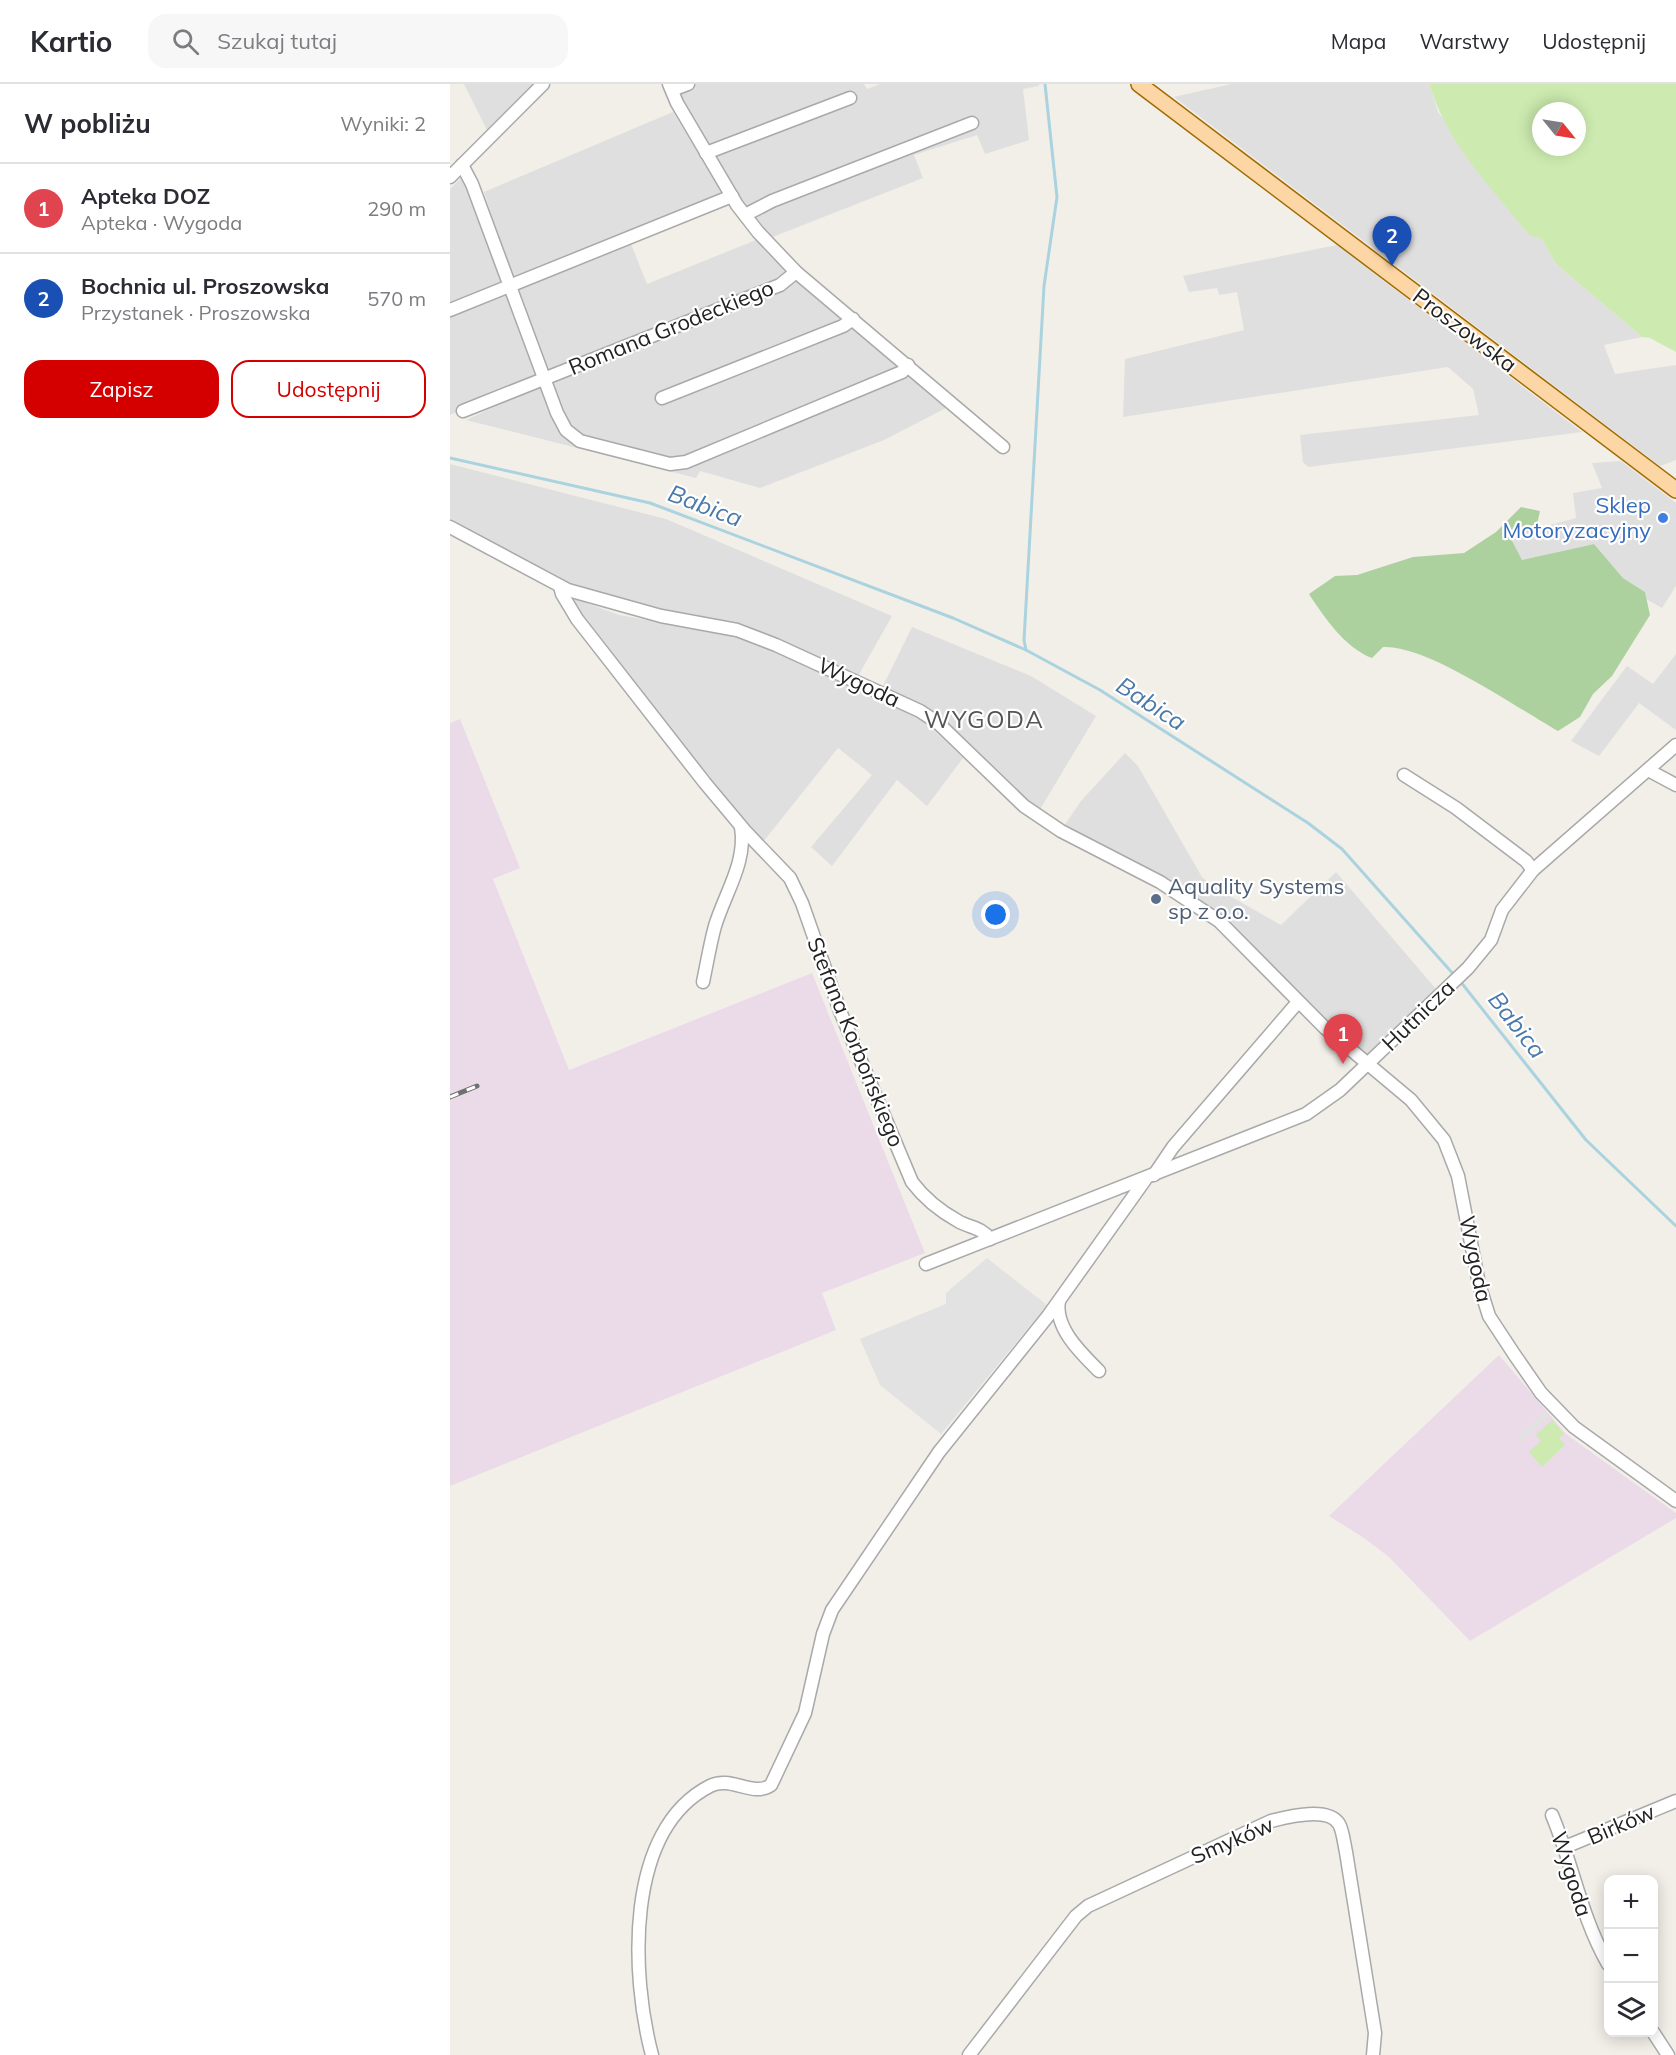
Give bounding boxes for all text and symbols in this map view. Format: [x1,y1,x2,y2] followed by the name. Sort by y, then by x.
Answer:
[148,14,568,68] search box
[30,24,112,59] text: Kartio
[169,25,202,58] icon: search
[217,27,337,55] text: Szukaj tutaj
[1331,28,1386,54] text: Mapa
[1419,28,1509,54] text: Warstwy
[1542,28,1646,54] text: Udostępnij
[1532,102,1586,156] north arrow
[24,107,151,140] text: W pobliżu
[340,111,426,136] text: Wyniki: 2
[81,182,210,210] text: Apteka DOZ
[38,196,50,221] text: 1
[367,196,426,221] text: 290 m
[81,210,242,235] text: Apteka · Wygoda
[1372,216,1412,266] pin: 2
[81,272,329,300] text: Bochnia ul. Proszowska
[564,273,778,381] street label: Romana Grodeckiego
[1407,282,1523,378] street label: Proszowska
[38,286,50,311] text: 2
[367,286,426,311] text: 570 m
[81,300,311,325] text: Przystanek · Proszowska
[24,360,219,418] button: Zapisz
[231,360,426,418] button: Udostępnij
[664,477,747,533] water label: Babica
[1502,491,1651,544] place label: Sklep Motoryzacyjny
[1656,511,1670,525] marker: Sklep Motoryzacyjny
[813,651,905,713] street label: Wygoda
[1111,670,1192,737] water label: Babica
[924,704,1044,734] district label: WYGODA
[1168,872,1345,925] place label: Aquality Systems sp z o.o.
[1149,892,1163,906] marker: Aquality Systems sp z o.o.
[981,900,1010,929] your location
[801,933,911,1151] street label: Stefana Korbońskiego
[1376,973,1460,1057] street label: Hutnicza
[1482,985,1553,1064] water label: Babica
[1324,1014,1362,1064] pin: 1
[1453,1213,1499,1305] street label: Wygoda
[1583,1797,1659,1851] street label: Birków
[1186,1810,1278,1870] street label: Smyków
[1545,1828,1599,1920] street label: Wygoda
[1604,1875,1658,2037] map controls
[1604,1875,1658,1929] button: +
[1604,1929,1658,1983] button: −
[1604,1983,1658,2037] button: layers

